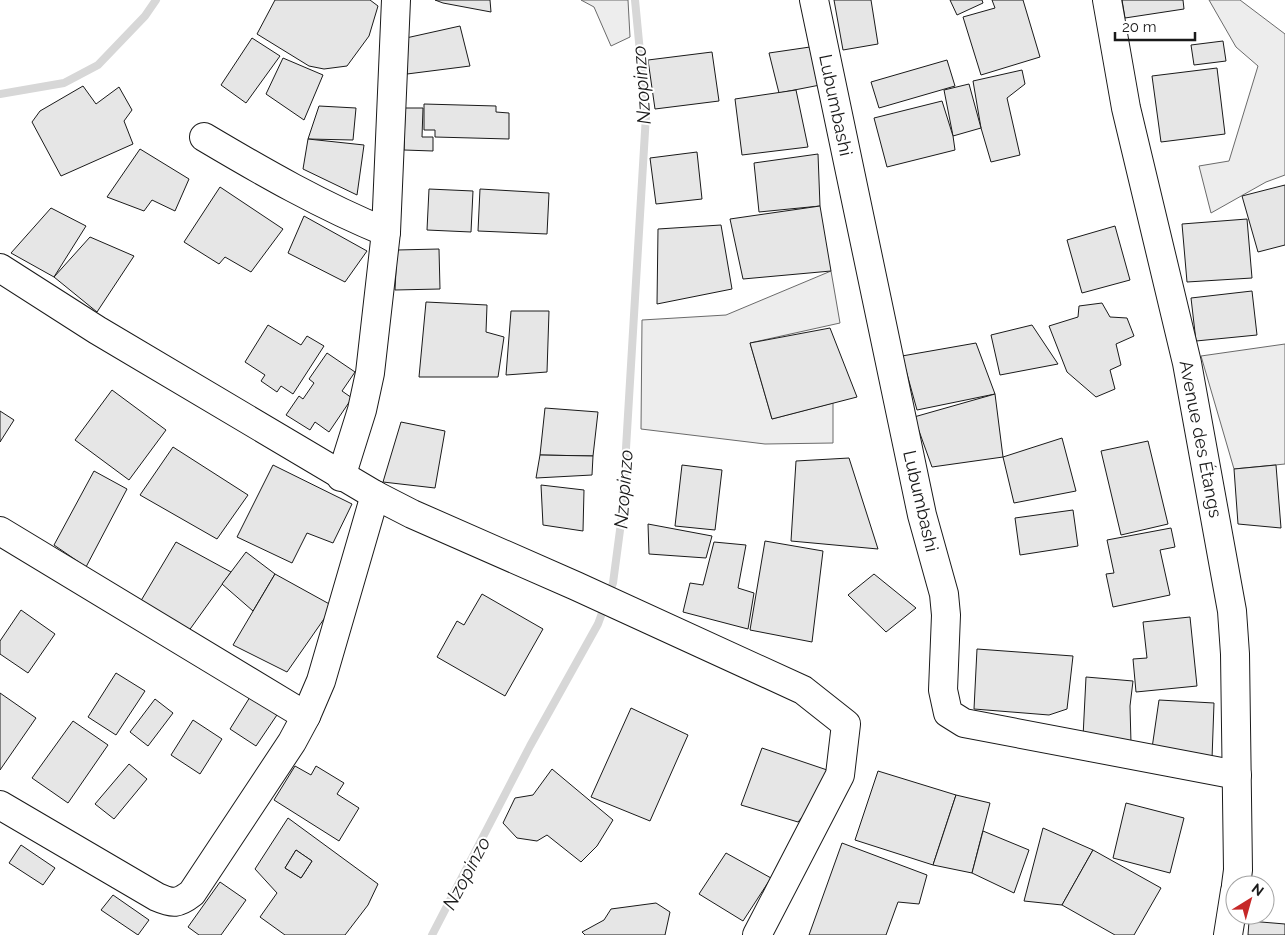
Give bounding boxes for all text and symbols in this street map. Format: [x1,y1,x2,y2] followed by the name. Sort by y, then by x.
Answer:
[1115,10,1195,42] scale bar
[1122,18,1157,36] text: 20 m
[627,45,655,125] water label: Nzopinzo
[815,52,857,158] street label: Lubumbashi
[1175,358,1228,520] street label: Avenue des Étangs
[899,448,943,554] street label: Lubumbashi
[609,449,637,529] water label: Nzopinzo
[438,833,494,913] water label: Nzopinzo
[1225,875,1275,925] north arrow
[1249,880,1267,899] text: N

